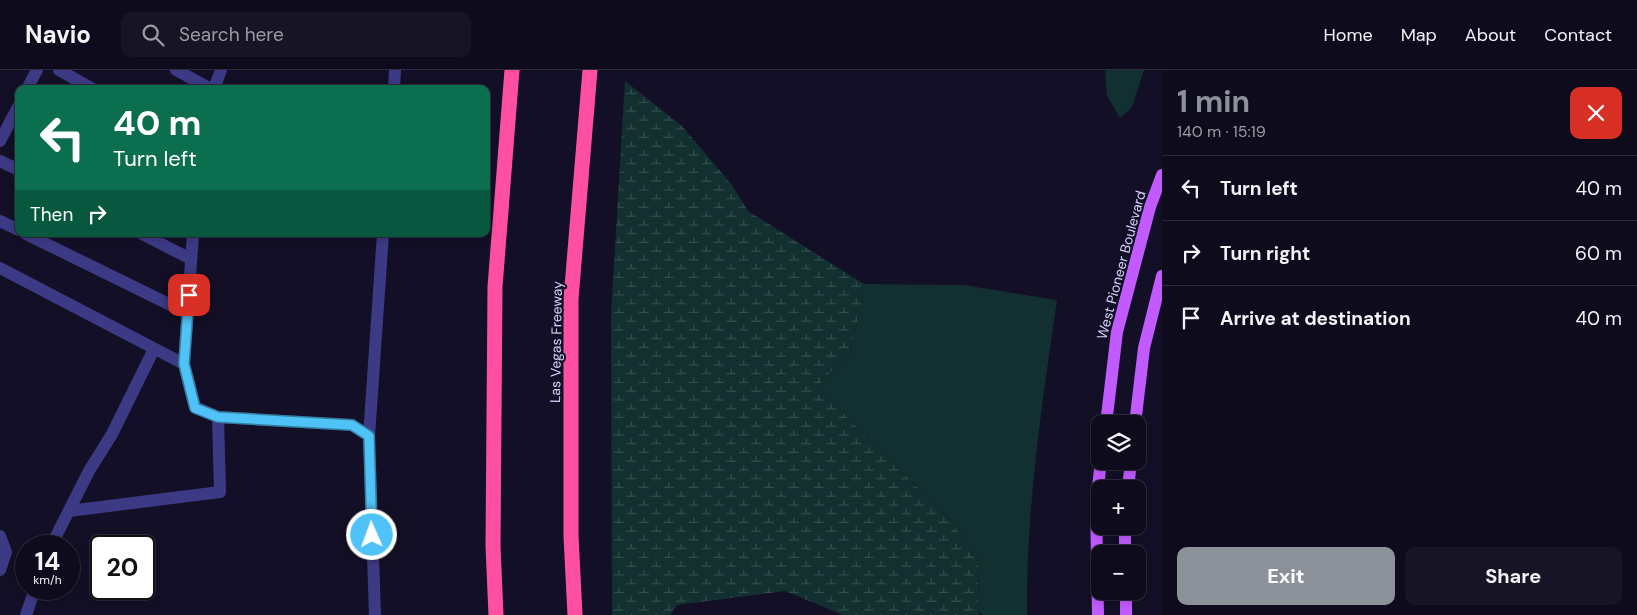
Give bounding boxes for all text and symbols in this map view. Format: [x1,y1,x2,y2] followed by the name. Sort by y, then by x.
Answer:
[121,12,471,57] search box
[25,19,91,50] text: Navio
[139,21,167,49] icon: search
[179,22,284,47] text: Search here
[1323,23,1373,47] text: Home
[1401,23,1437,47] text: Map
[1465,23,1516,47] text: About
[1544,23,1612,47] text: Contact
[1177,82,1250,121] text: 1 min
[1570,87,1622,139] button: close
[113,100,202,146] text: 40 m
[30,105,95,170] icon: left
[1177,121,1266,142] text: 140 m · 15:19
[113,144,197,173] text: Turn left
[1177,174,1205,202] icon: left
[1220,176,1298,201] text: Turn left
[1575,176,1622,201] text: 40 m
[1092,189,1150,341] street label: West Pioneer Boulevard
[83,200,111,228] icon: right
[30,202,73,227] text: Then
[1177,239,1205,267] icon: right
[1220,241,1310,266] text: Turn right
[1575,241,1622,266] text: 60 m
[168,274,210,316] pin
[175,281,203,309] icon: arrive
[546,281,566,403] street label: Las Vegas Freeway
[1177,304,1205,332] icon: arrive
[1220,306,1411,331] text: Arrive at destination
[1575,306,1622,331] text: 40 m
[1091,415,1146,600] map controls
[1091,415,1146,470] button: layers
[1091,480,1146,535] button: +
[345,508,397,560] position arrow
[90,535,155,600] speed limit sign: 20
[35,545,60,578] text: 14
[1091,545,1146,600] button: −
[1177,547,1395,605] button: Exit
[1405,547,1622,605] button: Share
[33,572,62,588] text: km/h

